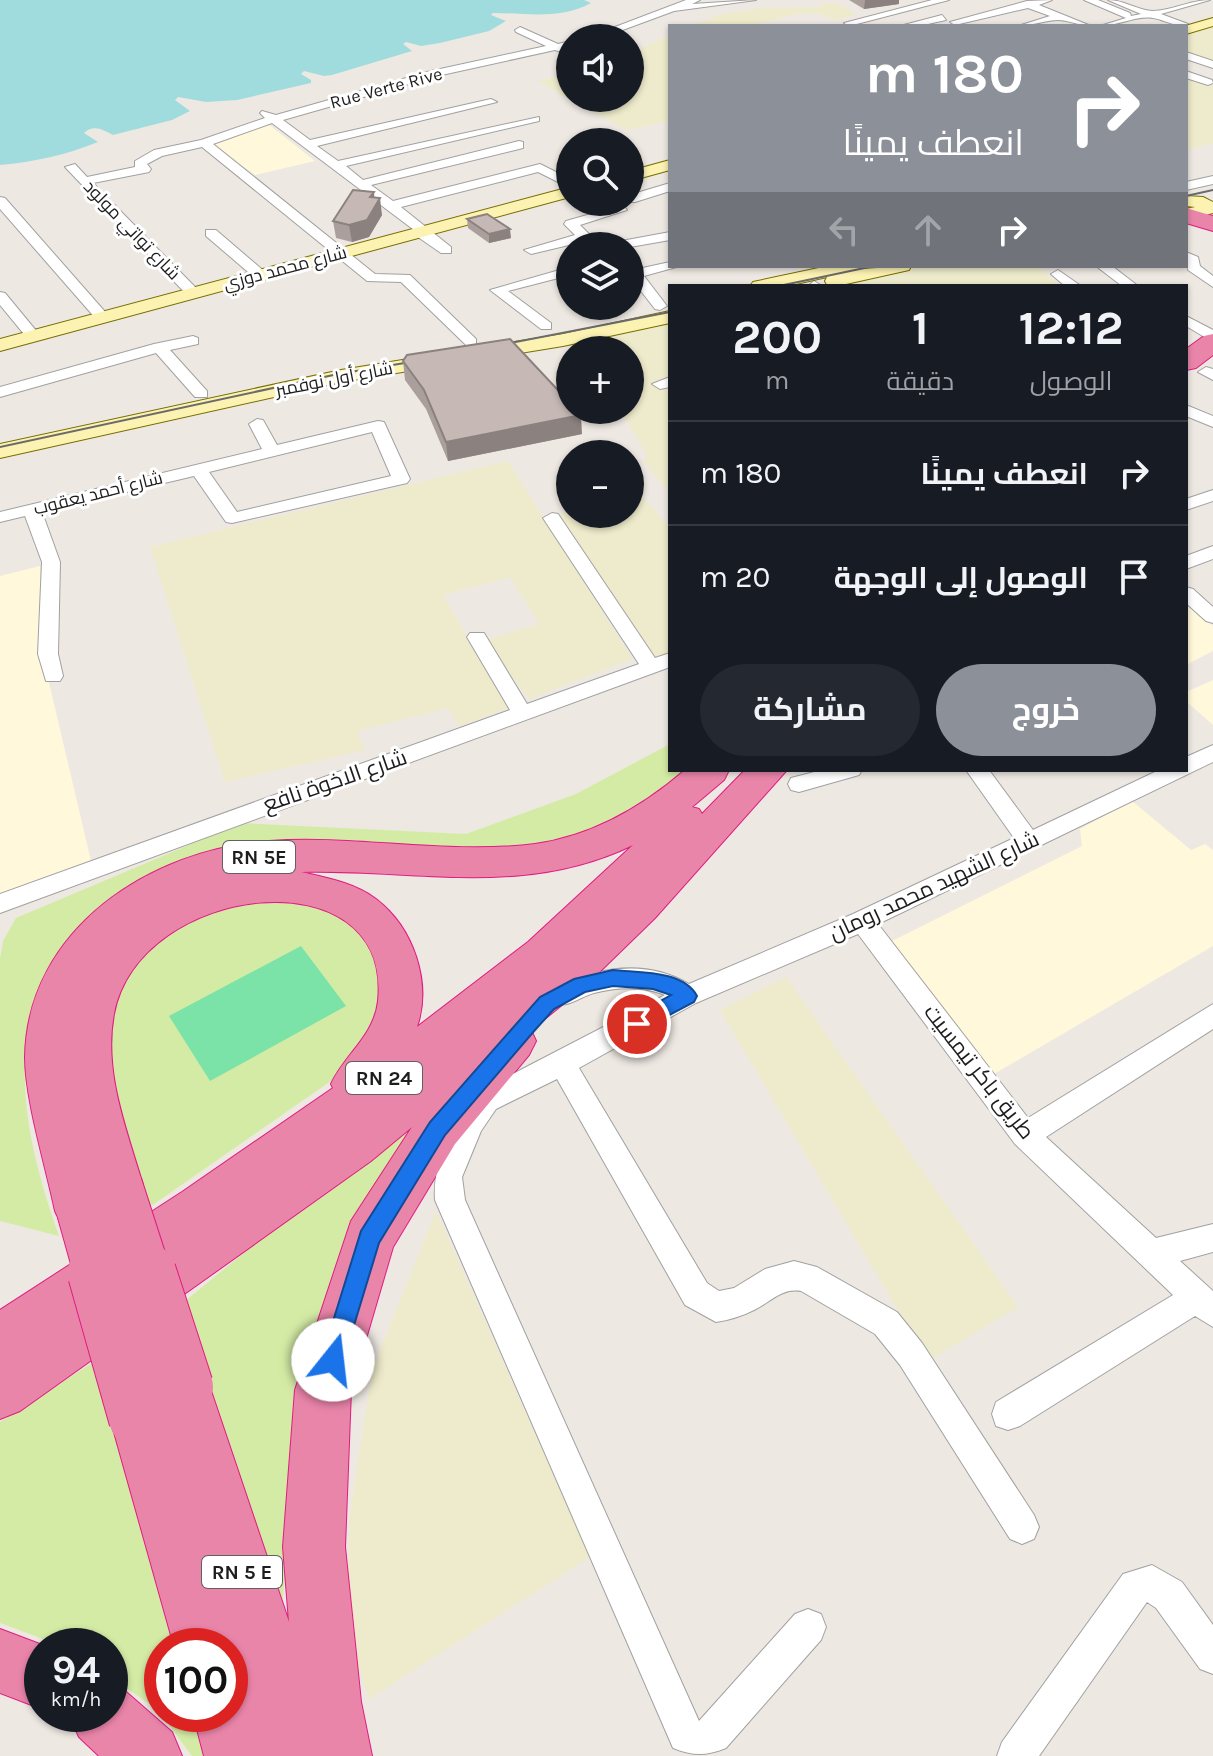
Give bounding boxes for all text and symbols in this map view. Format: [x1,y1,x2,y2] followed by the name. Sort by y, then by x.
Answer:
[556,24,644,528] map controls
[556,24,644,112] button: sound
[865,41,1024,106] text: 180 m
[1052,56,1156,160] icon: right
[327,62,445,114] street label: Rue Verte Rive
[843,122,1024,164] text: انعطف يمينًا
[556,128,644,216] button: search
[77,176,185,287] street label: شارع تواتي مولود
[822,208,866,252] icon: left
[906,208,950,252] icon: ahead
[990,208,1034,252] icon: right
[556,232,644,320] button: layers
[221,241,350,298] street label: شارع محمد دوزي
[912,300,929,356] text: 1
[1018,300,1124,356] text: 12:12
[732,309,822,365] text: 200
[556,336,644,424] button: +
[272,357,395,402] street label: شارع أول نوفمبر
[765,365,789,396] text: m
[886,366,954,397] text: دقيقة
[1030,366,1112,397] text: الوصول
[556,440,644,528] button: −
[1112,451,1156,495] icon: right
[700,455,781,491] text: 180 m
[920,456,1088,492] text: انعطف يمينًا
[31,466,165,521] street label: شارع أحمد يعقوب
[1112,555,1156,599] icon: arrive
[700,559,770,595] text: 20 m
[834,560,1088,596] text: الوصول إلى الوجهة
[700,664,920,756] button: مشاركة
[936,664,1156,756] button: خروج
[260,744,411,819] street label: شارع الاخوة نافع
[825,826,1044,947] street label: شارع الشهيد محمد رومان
[223,841,295,873] road number: RN 5E
[603,990,671,1058] pin
[918,999,1040,1145] street label: طريق باكر تيمسيت
[615,1002,659,1046] icon: arrive
[346,1062,422,1094] road number: RN 24
[291,1318,375,1402] position arrow
[202,1556,282,1588] road number: RN 5 E
[144,1628,248,1732] speed limit sign: 100
[52,1646,100,1693] text: 94
[51,1688,101,1711] text: km/h

